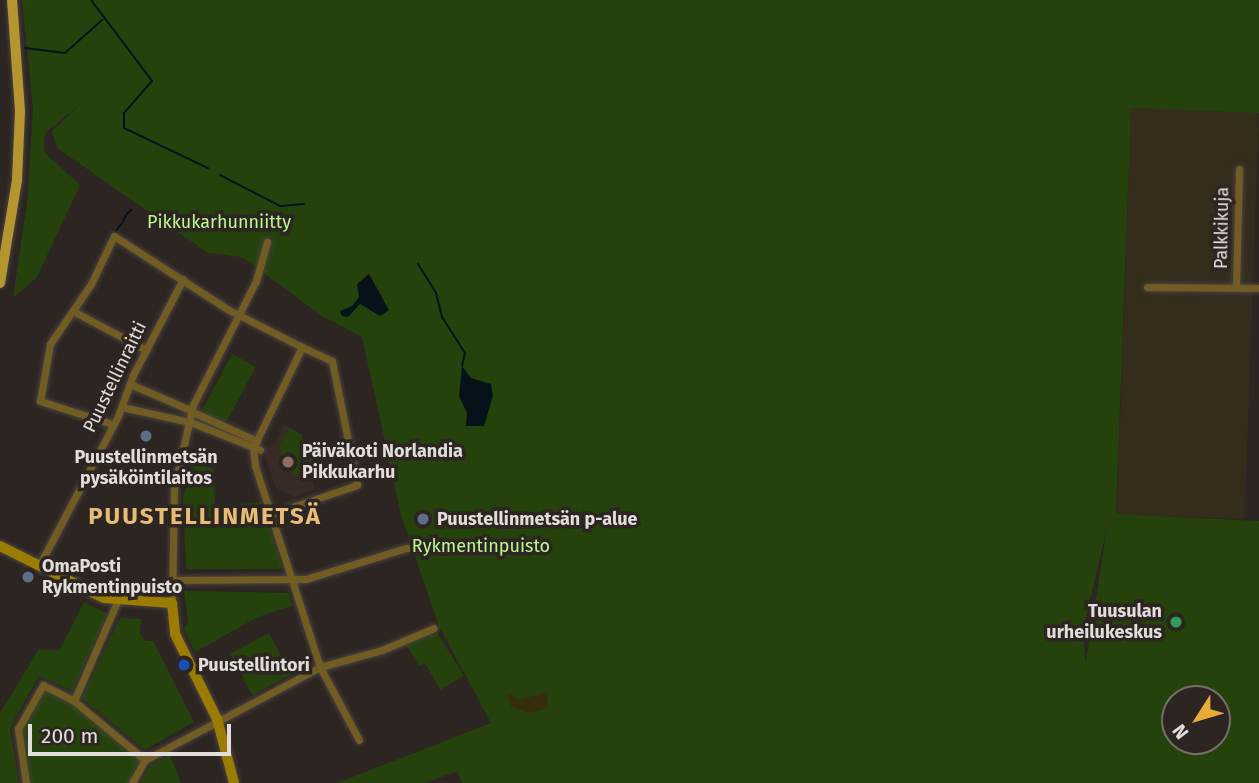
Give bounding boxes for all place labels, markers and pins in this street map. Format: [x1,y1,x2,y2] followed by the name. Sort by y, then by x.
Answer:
[138,428,154,444] marker: Puustellinmetsän pysäköintilaitos
[302,441,463,484] place label: Päiväkoti Norlandia Pikkukarhu
[74,447,218,490] place label: Puustellinmetsän pysäköintilaitos
[280,454,296,470] marker: Päiväkoti Norlandia Pikkukarhu
[437,508,638,530] place label: Puustellinmetsän p-alue
[415,511,431,527] marker: Puustellinmetsän p-alue
[42,556,182,598] place label: OmaPosti Rykmentinpuisto
[20,569,36,585] marker: OmaPosti Rykmentinpuisto
[1046,601,1162,644] place label: Tuusulan urheilukeskus
[1168,614,1184,630] marker: Tuusulan urheilukeskus
[198,654,310,676] place label: Puustellintori
[176,657,192,673] marker: Puustellintori

